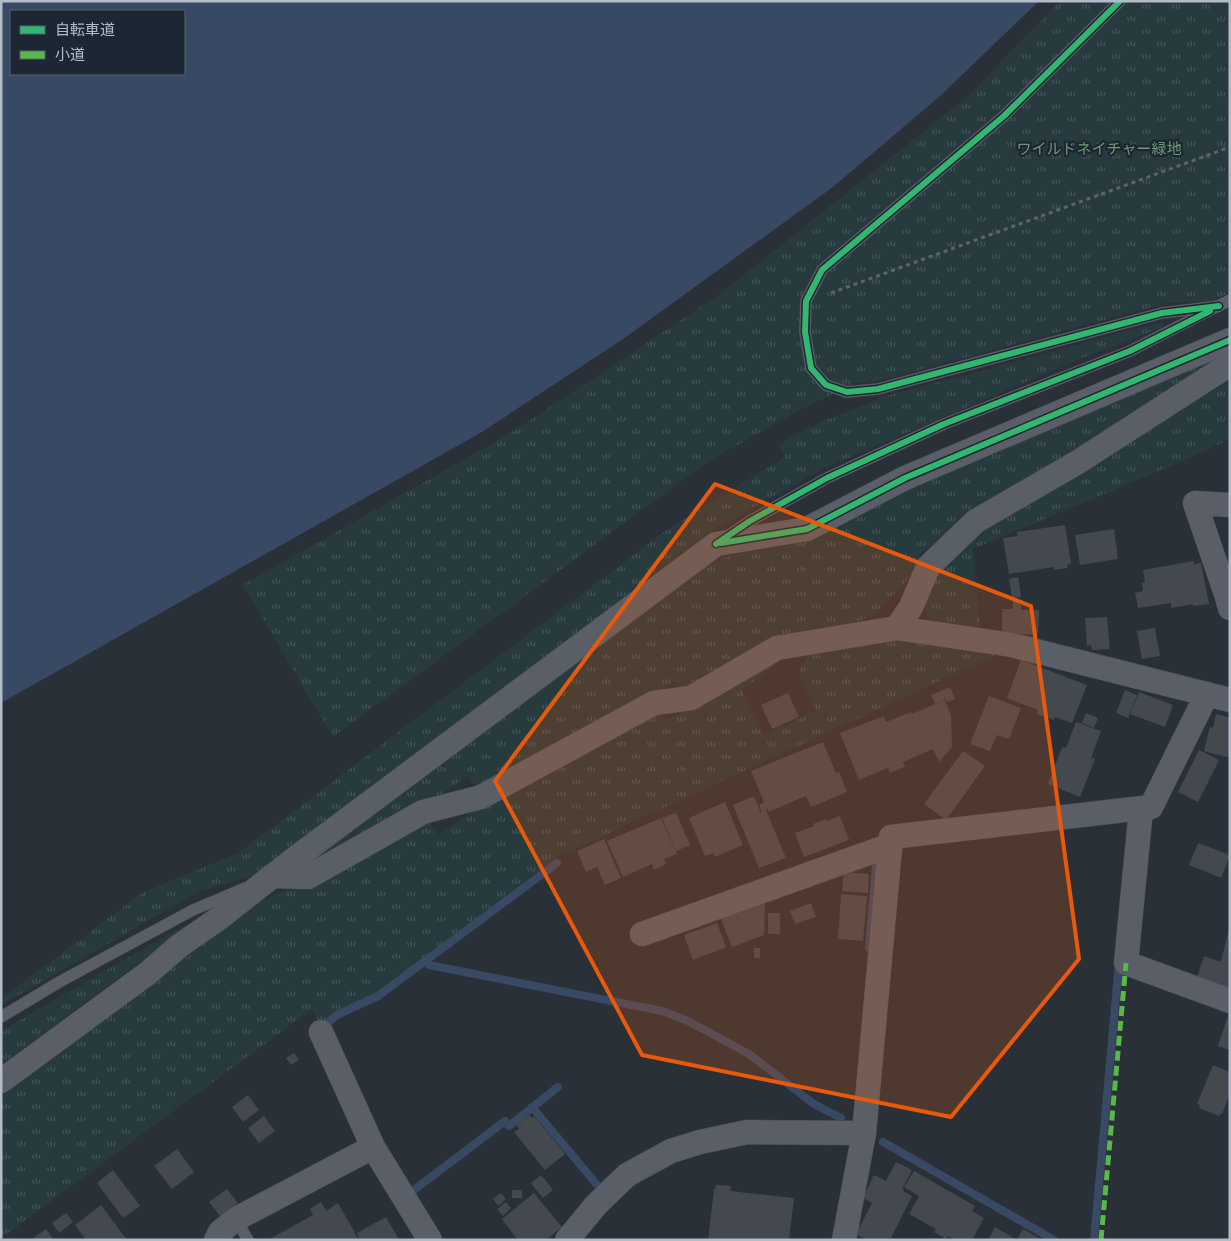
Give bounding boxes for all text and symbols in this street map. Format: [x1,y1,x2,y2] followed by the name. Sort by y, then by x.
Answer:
[10,10,185,75] legend
[55,21,115,39] text: 自転車道
[55,46,85,64] text: 小道
[1017,140,1181,158] park label: ワイルドネイチャー緑地

